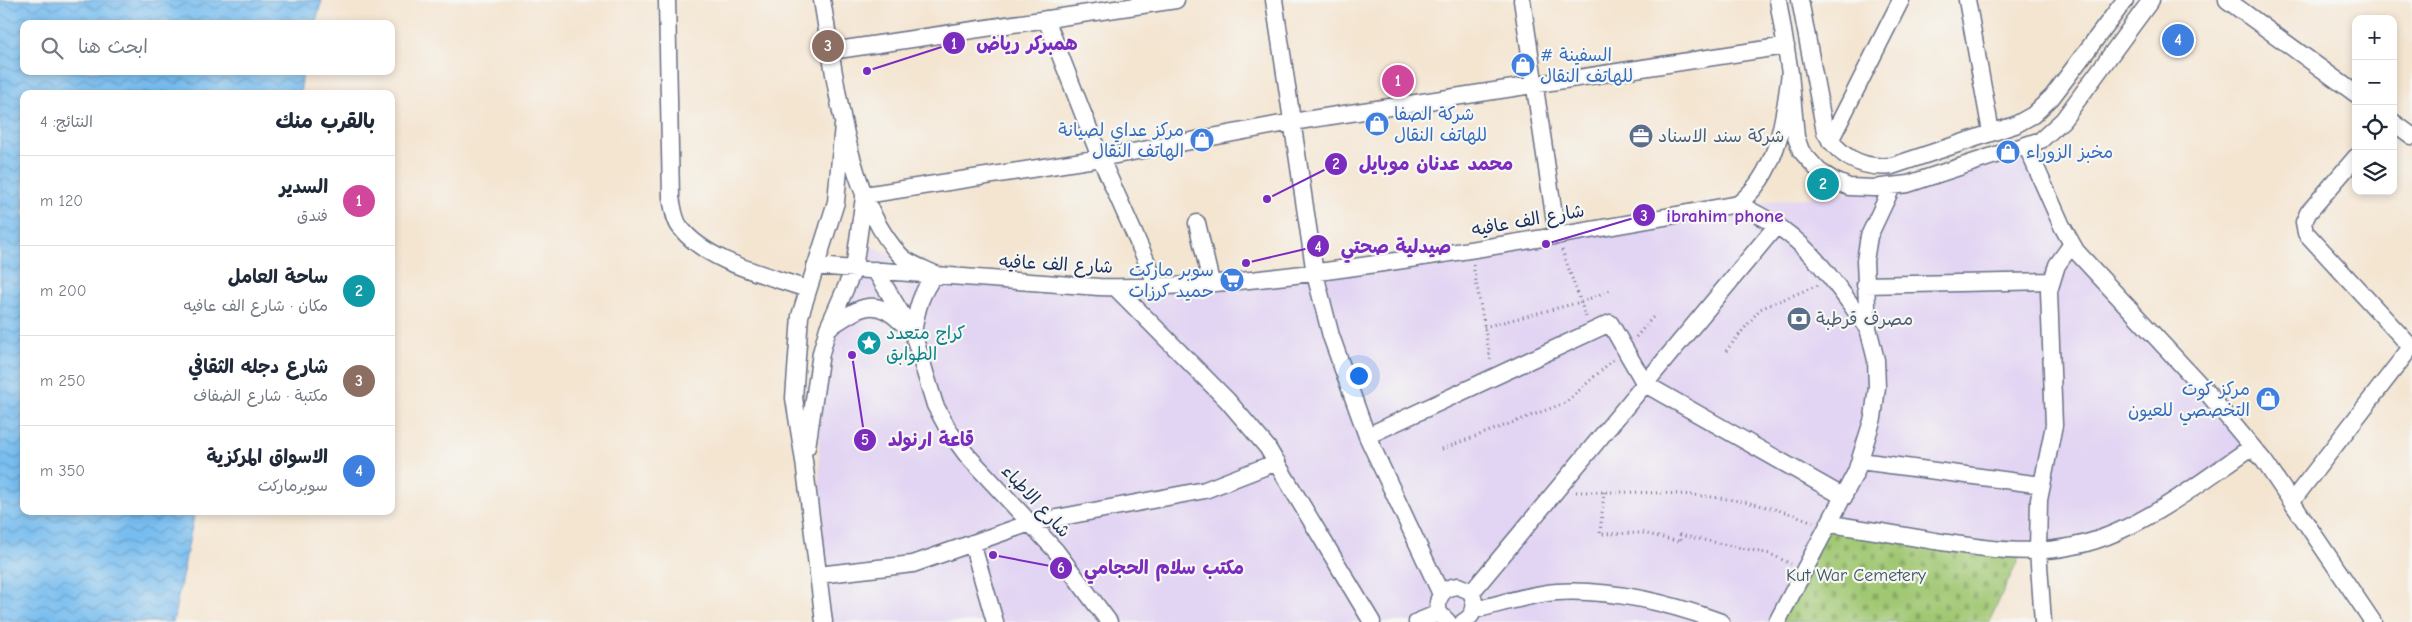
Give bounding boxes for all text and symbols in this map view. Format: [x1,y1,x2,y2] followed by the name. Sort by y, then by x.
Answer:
[2352,15,2397,195] map controls
[2352,15,2397,60] button: +
[20,20,395,75] search box
[2162,21,2194,59] pin: 4
[942,26,1088,60] callout: همبركر رياض
[812,27,844,65] pin: 3
[976,33,1078,56] text: همبركر رياض
[38,34,66,62] icon: search
[951,35,957,53] text: 1
[78,36,148,58] text: ابحث هنا
[1540,45,1633,87] place label: # السفينة للهاتف النقال
[1510,52,1536,78] shop icon: # السفينة للهاتف النقال
[2352,60,2397,105] button: −
[1382,62,1414,100] pin: 1
[1394,104,1487,146] place label: شركة الصفا للهاتف النقال
[2352,105,2397,150] button: locate
[275,109,375,133] text: بالقرب منك
[1364,111,1390,137] shop icon: شركة الصفا للهاتف النقال
[40,113,93,131] text: النتائج: 4
[1058,120,1184,162] place label: مركز عداي لصيانة الهاتف النقال
[1628,123,1654,149] office icon: شركة سند الاسناد
[1658,126,1784,147] place label: شركة سند الاسناد
[1189,127,1215,153] shop icon: مركز عداي لصيانة الهاتف النقال
[1995,139,2021,165] shop icon: مخبز الزوراء
[2026,142,2113,163] place label: مخبز الزوراء
[1323,147,1523,181] callout: محمد عدنان موبايل
[2352,150,2397,195] button: layers
[1359,153,1513,176] text: محمد عدنان موبايل
[1332,155,1340,173] text: 2
[1807,165,1839,203] pin: 2
[280,176,328,198] text: السدير
[40,192,83,210] text: 120 m
[356,192,362,210] text: 1
[1632,198,1794,232] callout: ibrahim phone
[1470,200,1586,242] street label: شارع الف عافيه
[1666,205,1784,227] text: ibrahim phone
[297,207,328,225] text: فندق
[1640,207,1648,225] text: 3
[1306,229,1461,263] callout: صيدلية صحتي
[1341,236,1451,263] text: صيدلية صحتي
[1314,238,1322,256] text: 4
[998,251,1113,279] street label: شارع الف عافيه
[1128,260,1214,302] place label: سوبر ماركت حميد كرزات
[228,266,328,288] text: ساحة العامل
[1219,267,1245,293] supermarket icon: سوبر ماركت حميد كرزات
[40,282,86,300] text: 200 m
[355,282,363,300] text: 2
[183,297,328,315] text: مكان · شارع الف عافيه
[1786,306,1812,332] bank icon: مصرف قرطبة
[1816,309,1913,330] place label: مصرف قرطبة
[886,323,966,366] place label: كراج متعدد الطوابق
[856,330,882,356] place icon: كراج متعدد الطوابق
[188,356,328,378] text: شارع دجله الثقافي
[1346,363,1372,389] your location
[40,372,85,390] text: 250 m
[355,372,363,390] text: 3
[2128,379,2250,426] place label: مركز كوت التخصصي للعيون
[2255,386,2281,412] shop icon: مركز كوت التخصصي للعيون
[193,387,328,405] text: مكتبة · شارع الضفاف
[853,423,984,457] callout: قاعة ارنولد
[888,429,974,452] text: قاعة ارنولد
[861,431,869,449] text: 5
[207,446,328,468] text: الاسواق المركزية
[996,461,1075,543] street label: شارع الاطباء
[40,462,85,480] text: 350 m
[355,462,363,480] text: 4
[258,477,328,495] text: سوبرماركت
[1049,551,1254,585] callout: مكتب سلام الحجامي
[1084,557,1244,584] text: مكتب سلام الحجامي
[1057,559,1065,577] text: 6
[1786,565,1927,586] park label: Kut War Cemetery

